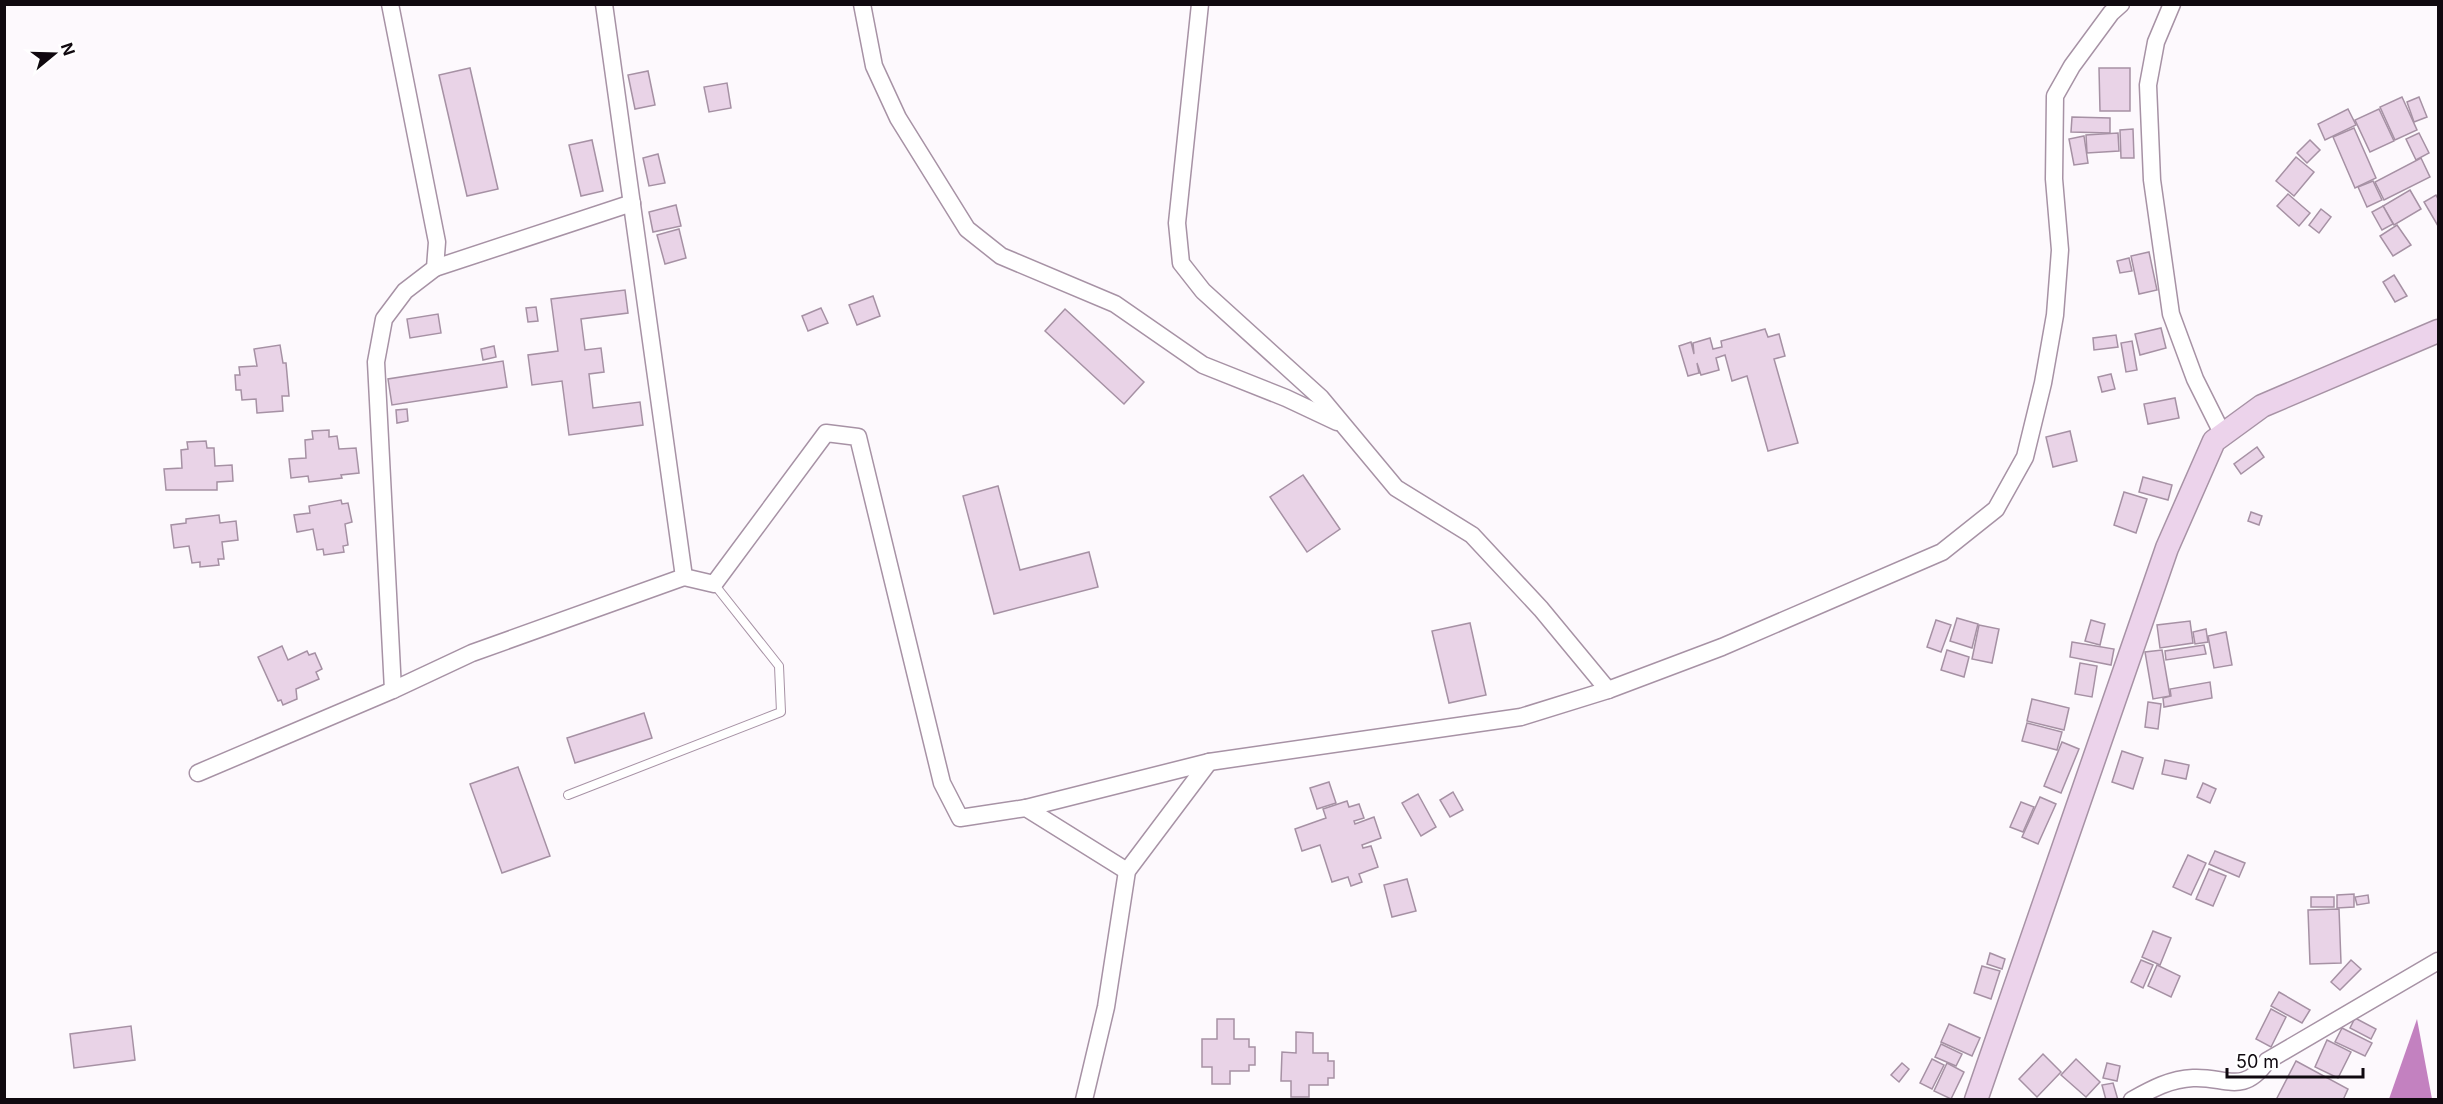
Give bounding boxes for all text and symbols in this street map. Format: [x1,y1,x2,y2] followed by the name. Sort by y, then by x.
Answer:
[24,24,84,84] north arrow
[57,40,80,58] text: N
[2227,1041,2364,1079] scale bar
[2236,1051,2279,1072] text: 50 m

